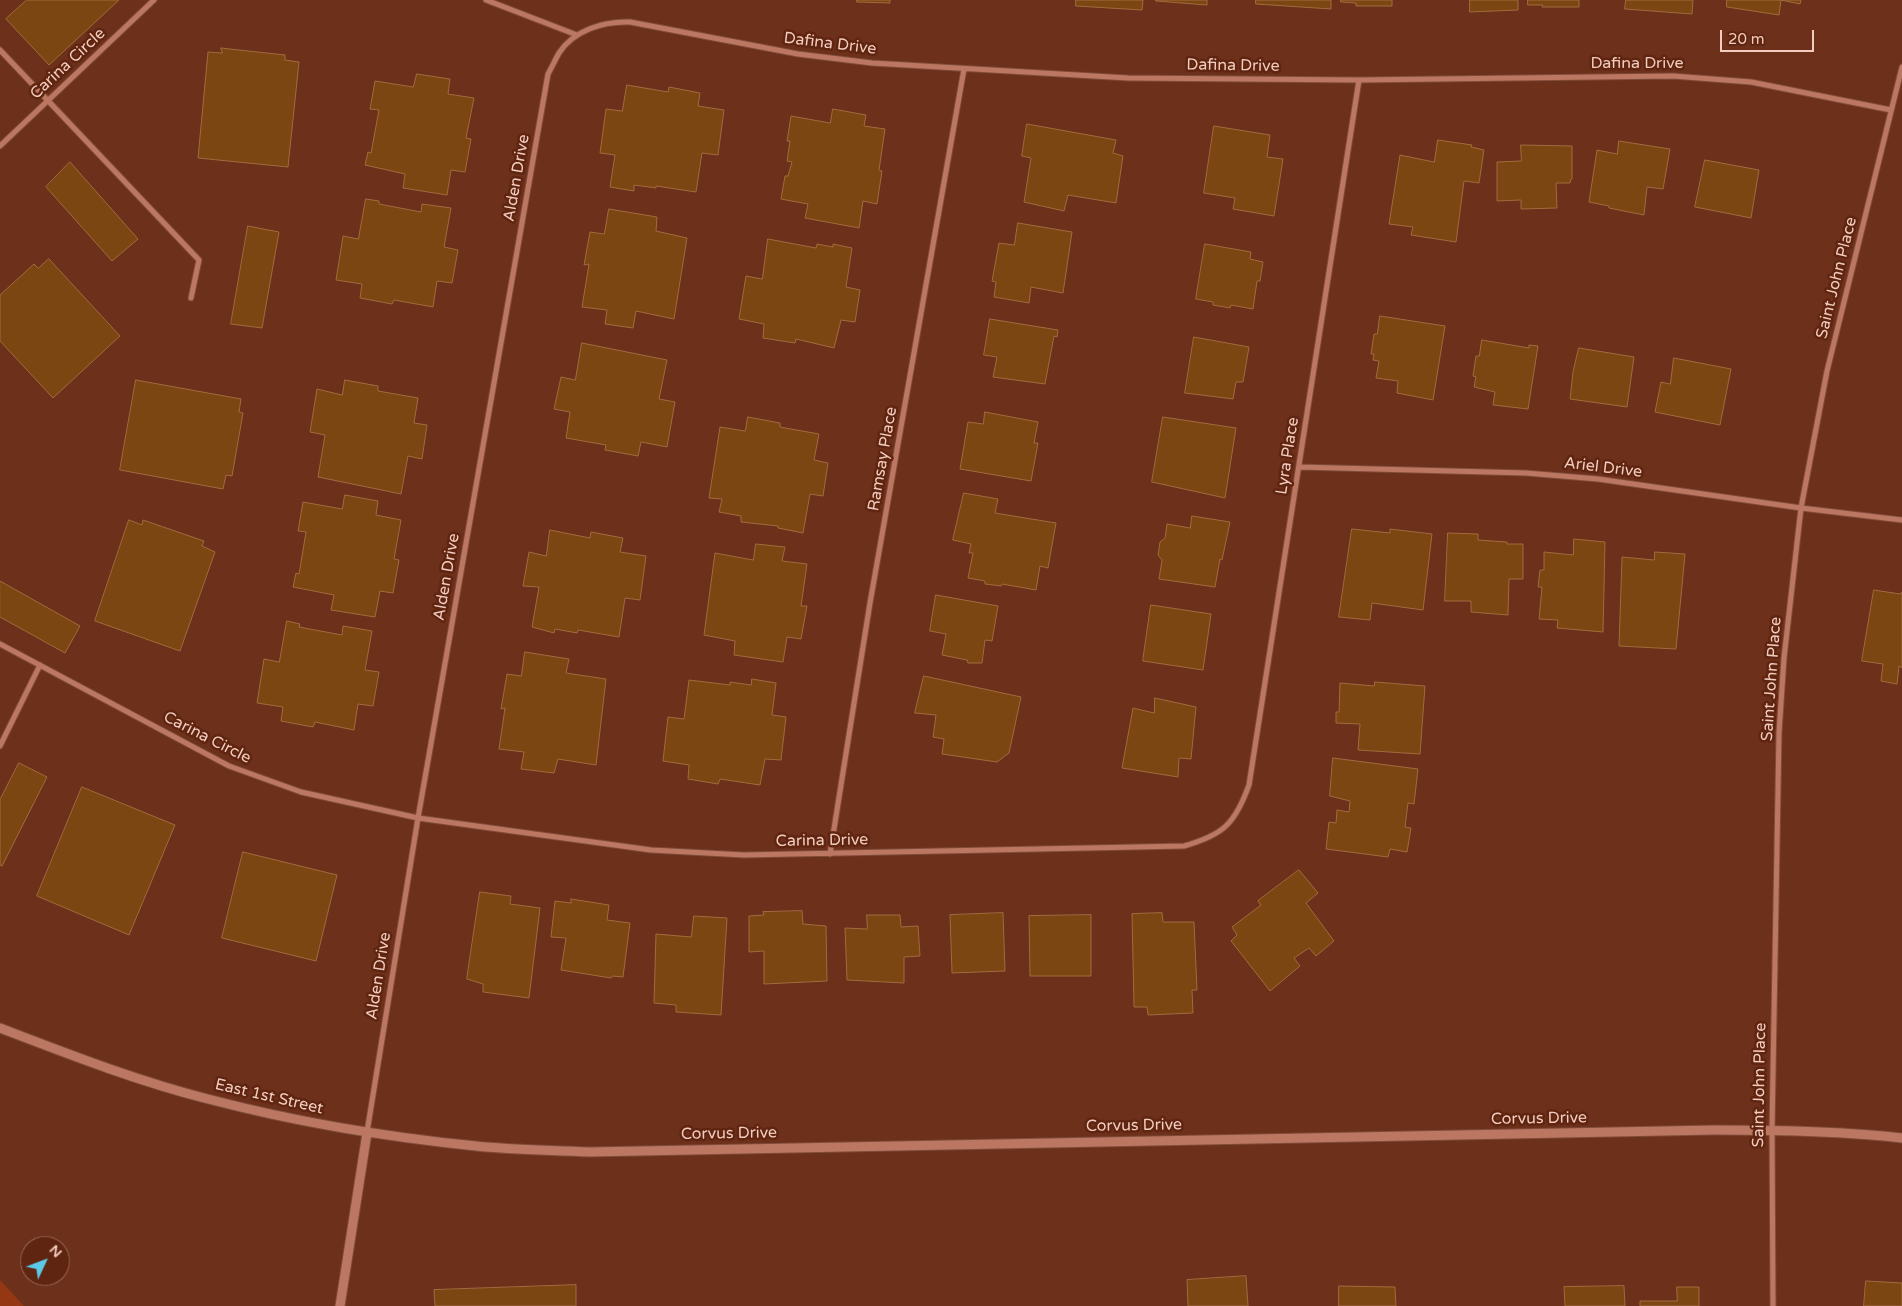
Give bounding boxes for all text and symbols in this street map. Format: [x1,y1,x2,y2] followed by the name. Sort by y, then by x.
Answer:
[1722,20,1816,52] scale bar
[26,24,110,104] street label: Carina Circle
[783,29,877,59] street label: Dafina Drive
[1728,30,1765,48] text: 20 m
[1590,54,1684,74] street label: Dafina Drive
[1186,56,1280,76] street label: Dafina Drive
[500,133,534,223] street label: Alden Drive
[1813,215,1861,341] street label: Saint John Place
[864,405,902,513] street label: Ramsay Place
[1272,416,1304,496] street label: Lyra Place
[1563,454,1643,482] street label: Ariel Drive
[430,532,464,622] street label: Alden Drive
[1758,616,1786,742] street label: Saint John Place
[160,708,254,768] street label: Carina Circle
[776,831,868,851] street label: Carina Drive
[363,931,395,1021] street label: Alden Drive
[1749,1023,1771,1147] street label: Saint John Place
[213,1075,325,1119] street label: East 1st Street
[1491,1109,1587,1129] street label: Corvus Drive
[1086,1116,1182,1136] street label: Corvus Drive
[681,1124,777,1144] street label: Corvus Drive
[20,1236,70,1286] north arrow
[46,1241,66,1261] text: N

